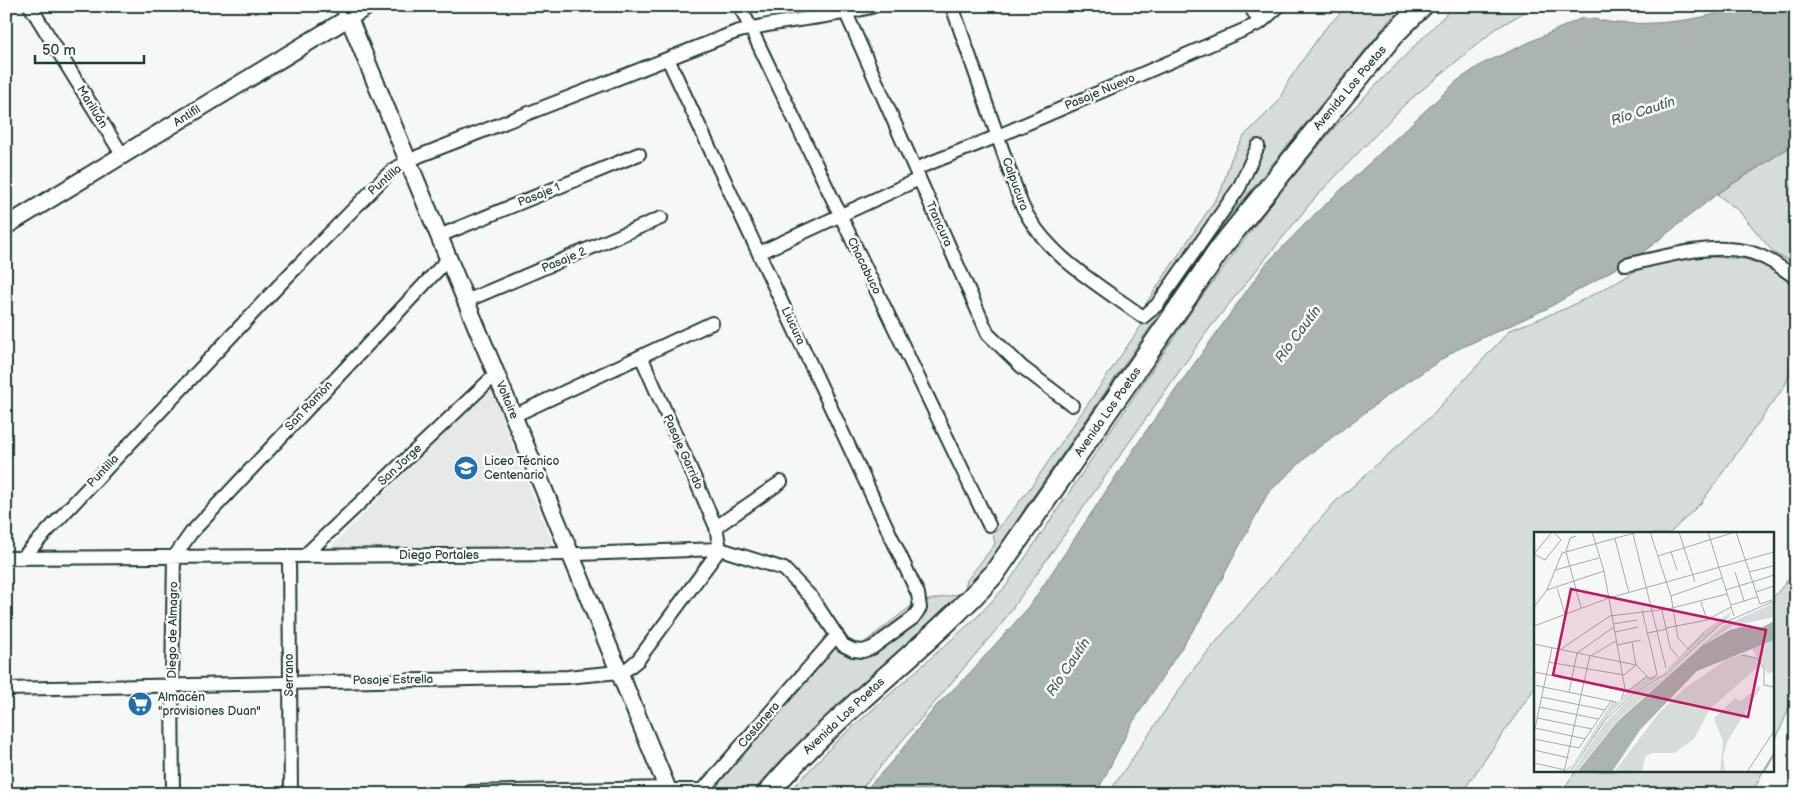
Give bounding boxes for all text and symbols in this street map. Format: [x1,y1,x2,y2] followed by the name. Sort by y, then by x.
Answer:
[35,32,144,64] scale bar
[42,41,76,60] text: 50 m
[1310,43,1390,133] street label: Avenida Los Poetas
[1063,70,1138,114] street label: Pasaje Nuevo
[73,83,111,131] street label: Mariluán
[1609,93,1677,129] water label: Río Cautín
[171,102,203,130] street label: Antifil
[998,155,1032,213] street label: Calpucura
[365,161,405,199] street label: Puntilla
[516,180,562,210] street label: Pasaje 1
[922,199,956,249] street label: Trancura
[844,235,884,297] street label: Chacabuco
[539,244,589,276] street label: Pasaje 2
[1271,302,1325,366] water label: Río Cautín
[778,305,808,348] street label: Liucura
[1072,364,1145,460] street label: Avenida Los Poetas
[282,378,336,434] street label: San Ramón
[492,379,522,421] street label: Voltaire
[660,412,706,492] street label: Pasaje Garrido
[375,441,425,489] street label: San Jorge
[84,451,122,491] street label: Puntilla
[484,454,559,483] place label: Liceo Técnico Centenario
[453,455,479,481] school or university icon: Liceo Técnico Centenario
[1534,532,1774,772] inset map
[399,548,479,563] street label: Diego Portales
[165,581,181,679] street label: Diego de Almagro
[1042,635,1094,699] water label: Río Cautín
[282,653,297,697] street label: Serrano
[353,672,434,688] street label: Pasaje Estrella
[800,674,888,758] street label: Avenida Los Poetas
[158,690,261,719] place label: Almacén "provisiones Duan"
[127,691,153,717] supermarket icon: Almacén "provisiones Duan"
[735,699,783,751] street label: Costanera

